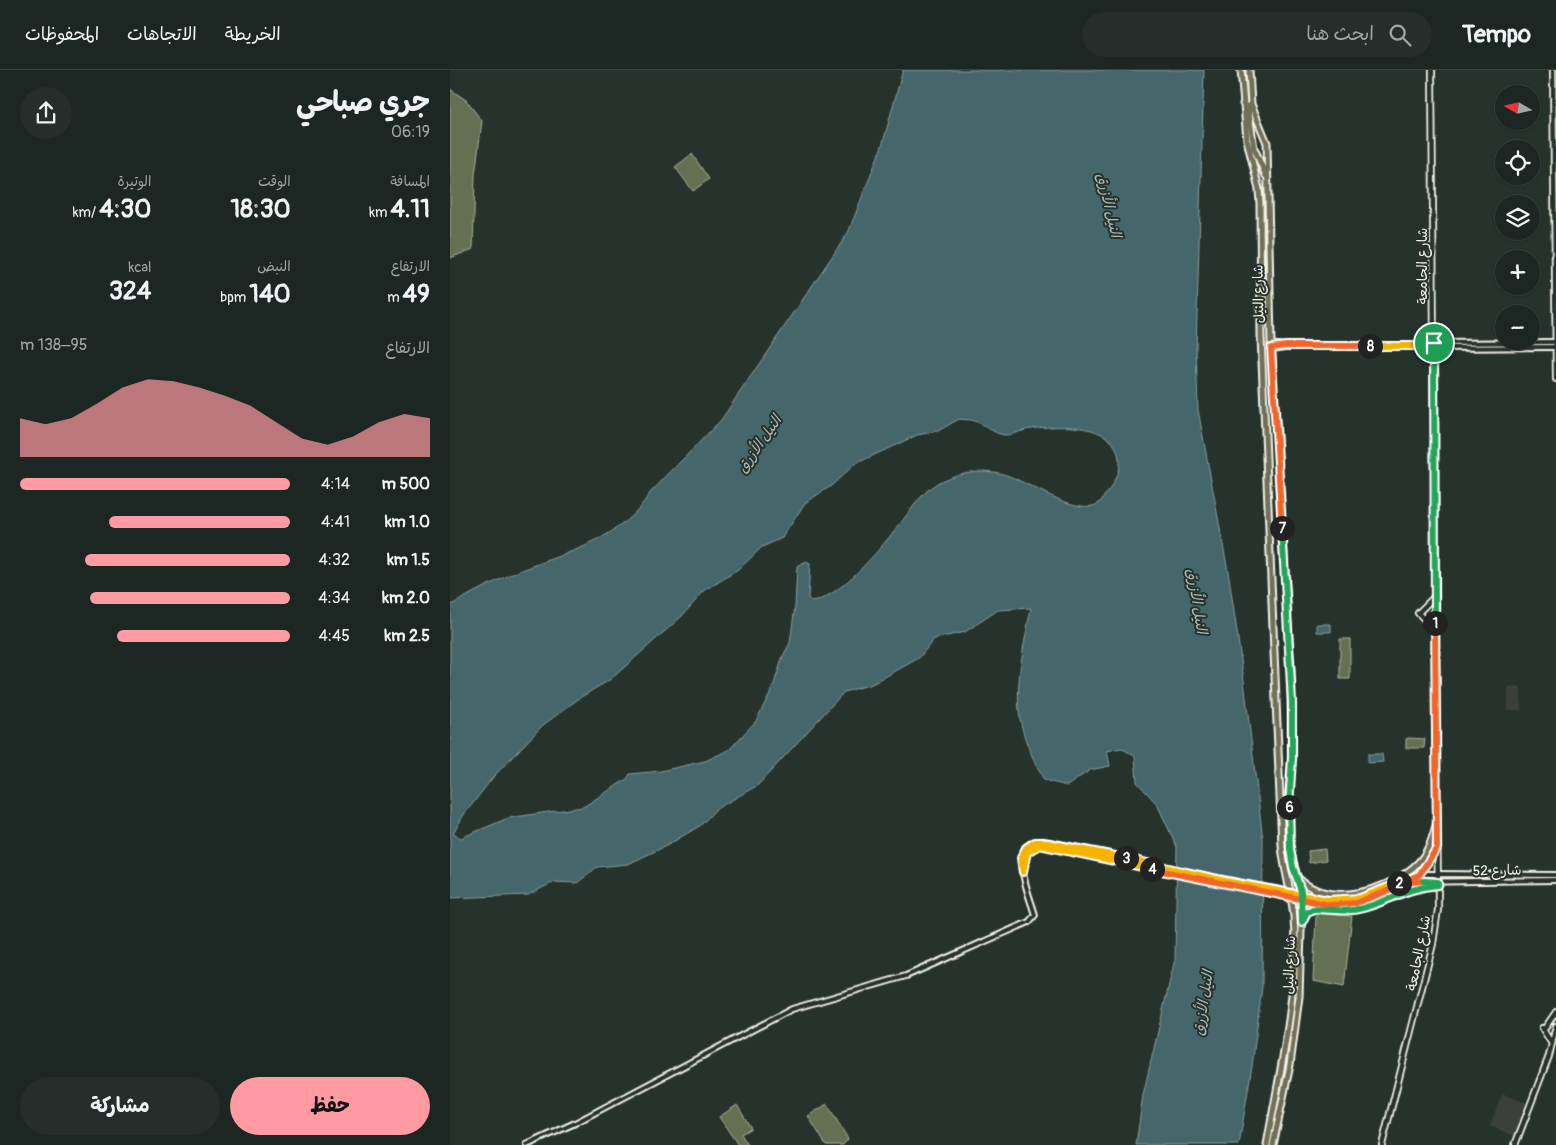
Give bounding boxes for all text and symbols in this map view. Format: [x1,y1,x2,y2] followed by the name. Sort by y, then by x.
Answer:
[1082,12,1432,57] search box
[1462,20,1531,49] text: Tempo
[1386,21,1414,49] icon: search
[1306,22,1374,46] text: ابحث هنا
[25,23,99,46] text: المحفوظات
[127,23,197,46] text: الاتجاهات
[225,23,281,46] text: الخريطة
[296,85,430,120] text: جري صباحي
[1495,85,1540,130] north arrow
[1495,85,1540,350] map controls
[20,87,72,139] button: share
[391,122,430,142] text: 06:19
[1495,140,1540,185] button: locate
[1092,171,1127,241] water label: النيل الأزرق
[118,173,151,190] text: الوتيرة
[258,173,291,190] text: الوقت
[390,173,430,190] text: المسافة
[99,194,151,225] text: 4:30
[231,194,291,225] text: 18:30
[390,194,430,225] text: 4.11
[1495,195,1540,240] button: layers
[73,204,99,221] text: /km
[369,204,390,221] text: km
[1414,228,1432,304] street label: شارع الجامعة
[1495,250,1540,295] button: +
[257,258,291,275] text: النبض
[391,258,430,275] text: الارتفاع
[129,259,151,276] text: kcal
[1249,264,1269,324] street label: شارع النيل
[109,276,151,307] text: 324
[249,279,291,310] text: 140
[403,279,430,310] text: 49
[220,289,249,306] text: bpm
[387,289,403,306] text: m
[1495,305,1540,350] button: −
[1413,322,1455,364] pin
[1420,329,1448,357] icon: arrive
[1358,334,1382,358] pin: 8
[20,335,87,355] text: 95–138 m
[385,338,430,358] text: الارتفاع
[1367,338,1374,355] text: 8
[732,409,787,477] water label: النيل الأزرق
[321,474,350,494] text: 4:14
[382,474,430,494] text: 500 m
[321,512,350,532] text: 4:41
[385,512,430,532] text: 1.0 km
[1270,516,1294,540] pin: 7
[1279,520,1286,537] text: 7
[319,550,350,570] text: 4:32
[387,550,430,570] text: 1.5 km
[1182,567,1212,637] water label: النيل الأزرق
[318,588,350,608] text: 4:34
[382,588,430,608] text: 2.0 km
[1422,610,1448,636] pin: 1
[1433,615,1438,632] text: 1
[318,626,350,646] text: 4:45
[385,626,430,646] text: 2.5 km
[1276,794,1302,820] pin: 6
[1285,799,1294,816] text: 6
[1114,846,1138,870] pin: 3
[1123,850,1130,867] text: 3
[1140,856,1164,882] pin: 4
[1148,861,1157,878] text: 4
[1472,862,1522,880] street label: شارع 52
[1386,870,1412,896] pin: 2
[1396,875,1403,892] text: 2
[1403,914,1435,993] street label: شارع الجامعة
[1280,935,1300,995] street label: شارع النيل
[1188,967,1218,1037] water label: النيل الأزرق
[20,1077,220,1135] button: مشاركة
[230,1077,430,1135] button: حفظ

